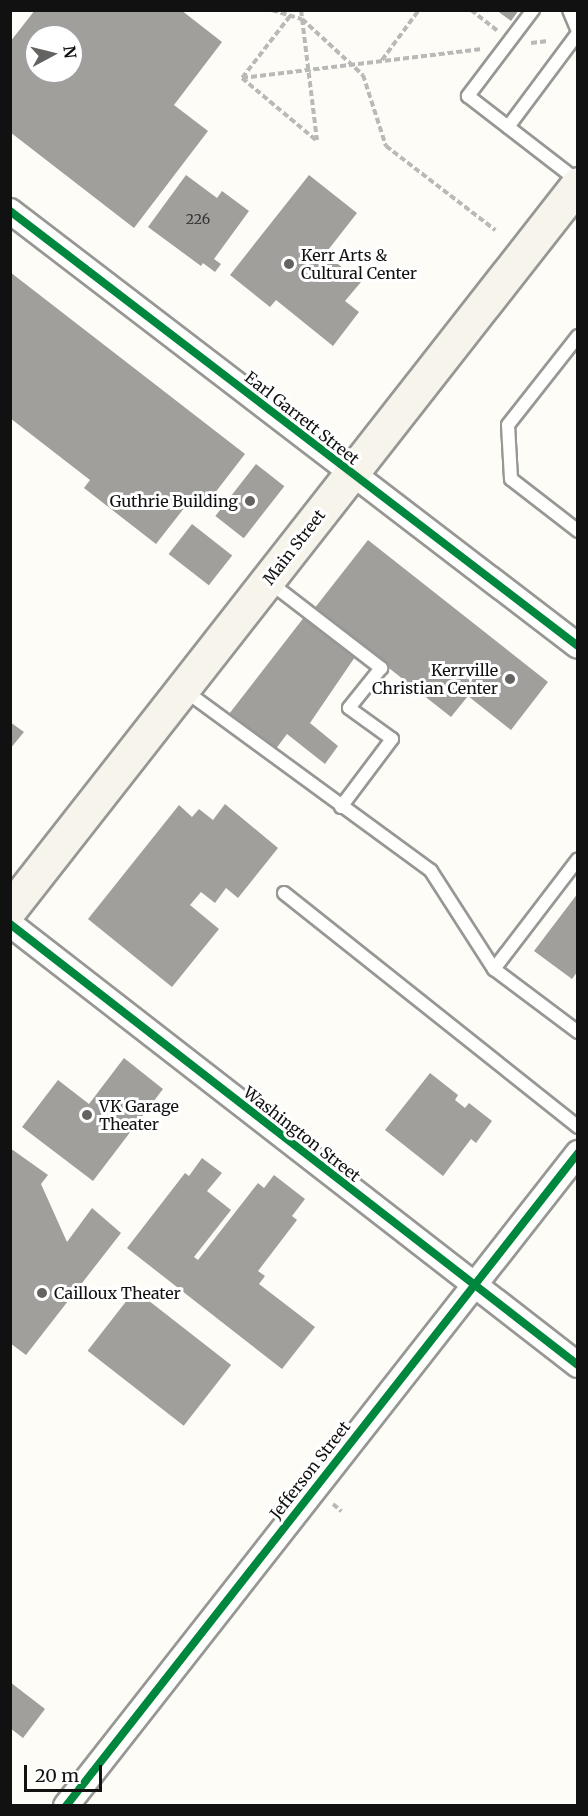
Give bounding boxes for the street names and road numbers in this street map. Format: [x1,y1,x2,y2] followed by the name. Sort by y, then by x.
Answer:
[241,367,363,469] street label: Earl Garrett Street
[259,506,329,588] street label: Main Street
[240,1082,364,1186] street label: Washington Street
[266,1417,354,1523] street label: Jefferson Street

